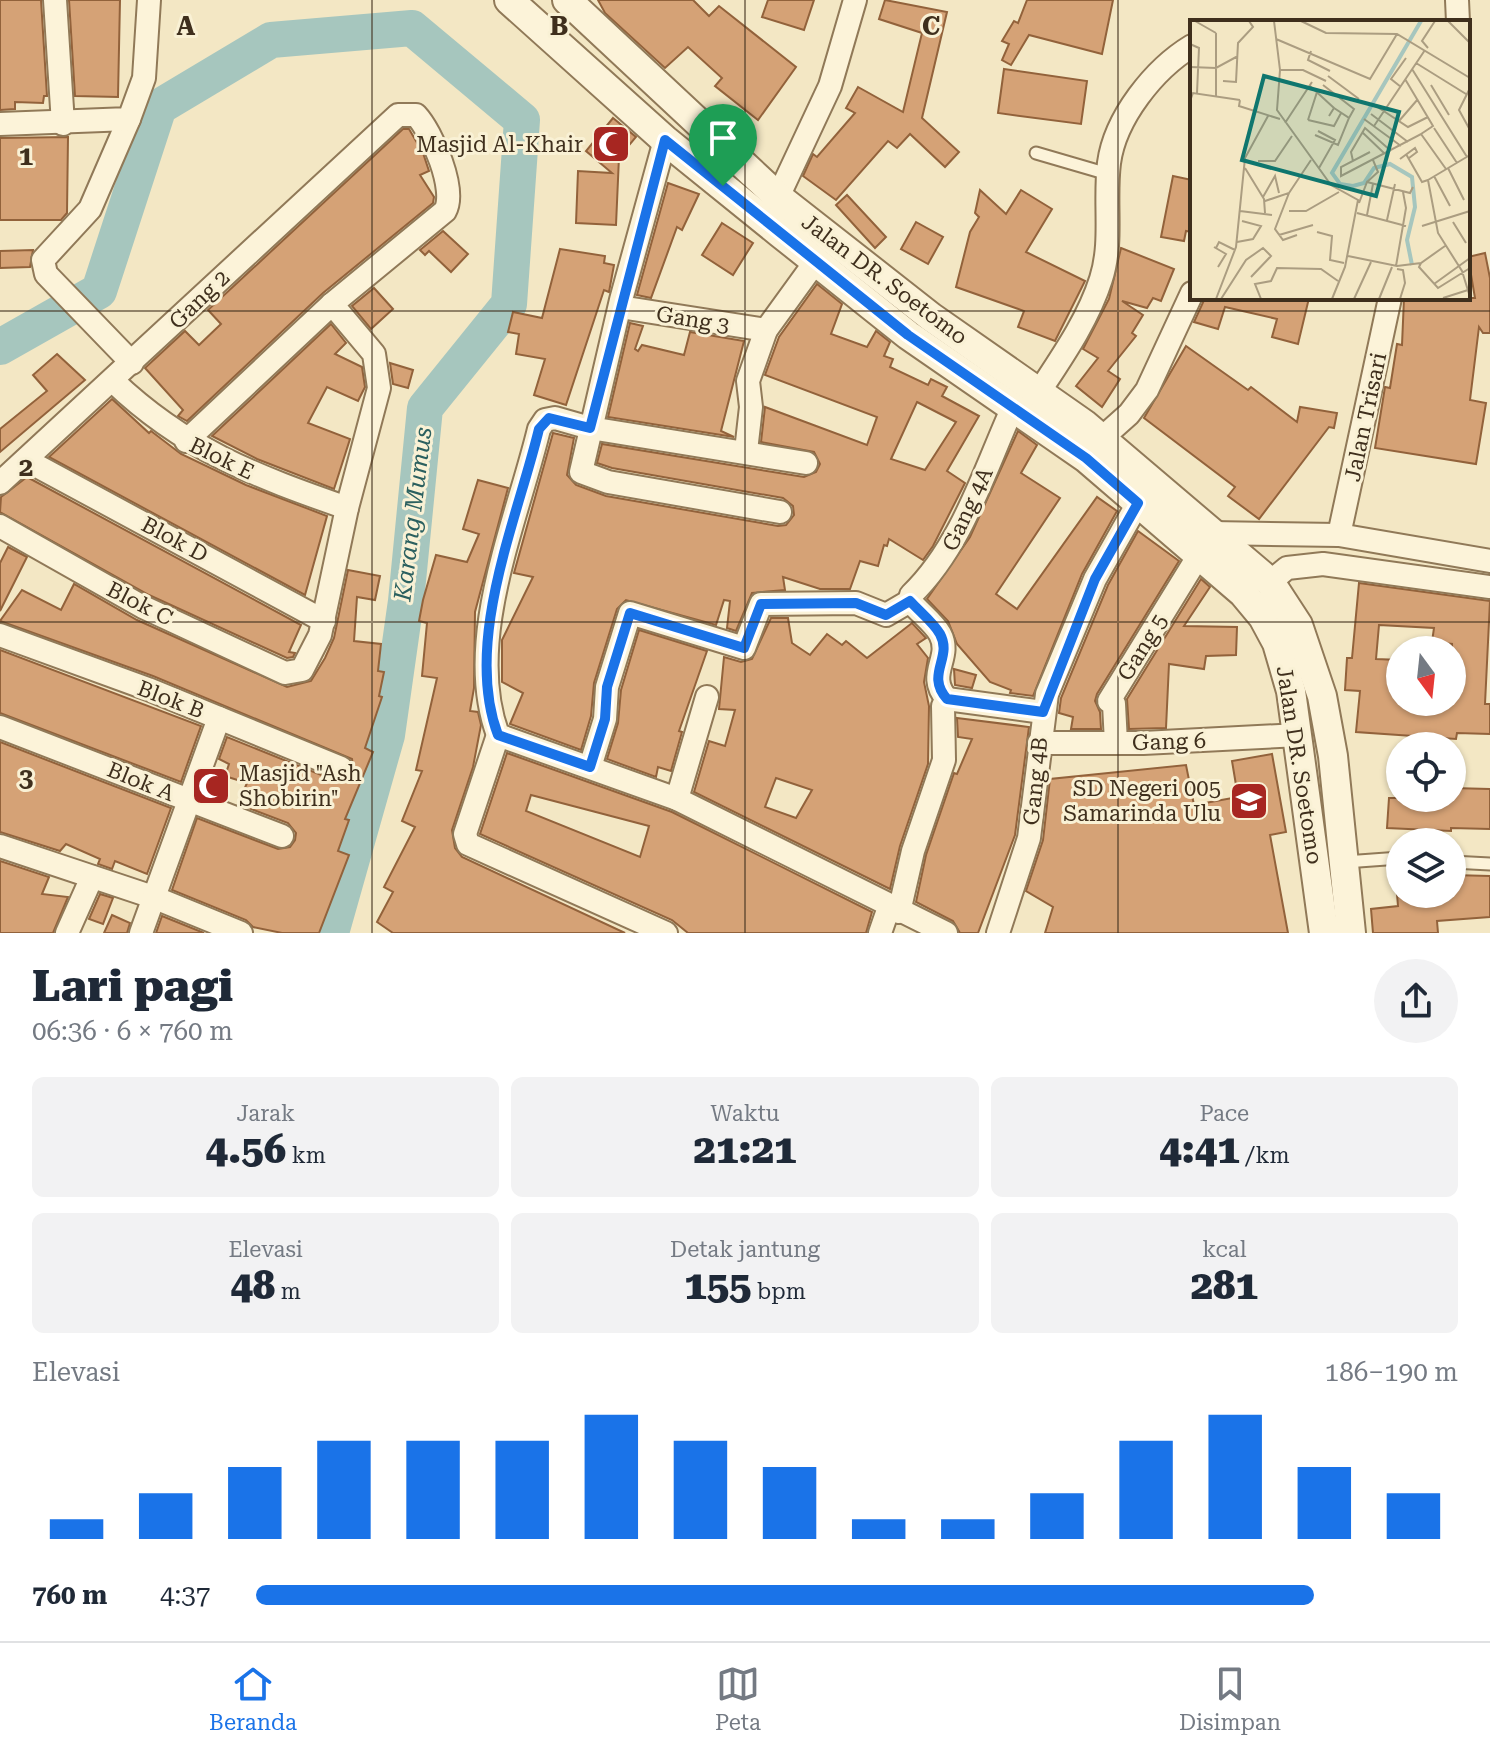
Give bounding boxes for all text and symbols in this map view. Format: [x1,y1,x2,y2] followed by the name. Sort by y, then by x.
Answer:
[177,11,196,41] text: A
[550,11,568,41] text: B
[922,11,940,41] text: C
[1190,20,1470,300] inset map
[689,104,757,186] pin
[701,116,745,160] icon: arrive
[590,123,632,165] mosque icon: Masjid Al-Khair
[416,132,583,157] place label: Masjid Al-Khair
[19,141,33,171] text: 1
[797,209,972,350] street label: Jalan DR. Soetomo
[164,265,235,334] street label: Gang 2
[654,301,731,338] street label: Gang 3
[1340,350,1391,484] street label: Jalan Trisari
[388,425,438,604] water label: Karang Mumus
[185,432,258,485] street label: Blok E
[19,452,33,482] text: 2
[937,463,998,555] street label: Gang 4A
[137,512,212,567] street label: Blok D
[103,576,177,631] street label: Blok C
[1112,609,1173,685] street label: Gang 5
[1386,636,1466,716] north arrow
[1386,636,1466,908] map controls
[1271,664,1328,866] street label: Jalan DR. Soetomo
[134,675,208,724] street label: Blok B
[1132,728,1206,755] street label: Gang 6
[1386,732,1466,812] button: locate
[1018,736,1053,826] street label: Gang 4B
[104,757,178,806] street label: Blok A
[239,761,362,811] place label: Masjid "Ash Shobirin"
[19,763,33,793] text: 3
[190,765,232,807] mosque icon: Masjid "Ash Shobirin"
[1063,776,1221,826] place label: SD Negeri 005 Samarinda Ulu
[1228,780,1270,822] school or university icon: SD Negeri 005 Samarinda Ulu
[1386,828,1466,908] button: layers
[1374,959,1458,1043] button: share
[32,960,233,1012] text: Lari pagi
[32,1016,233,1046] text: 06:36 · 6 × 760 m
[236,1101,295,1126] text: Jarak
[710,1101,780,1126] text: Waktu
[1200,1101,1249,1126] text: Pace
[206,1126,286,1173] text: 4.56
[694,1126,796,1173] text: 21:21
[1159,1126,1240,1173] text: 4:41
[286,1143,326,1168] text: km
[1240,1143,1290,1168] text: /km
[228,1237,303,1262] text: Elevasi
[670,1237,820,1262] text: Detak jantung
[1202,1237,1246,1262] text: kcal
[230,1262,275,1309] text: 48
[684,1262,751,1309] text: 155
[1191,1262,1258,1309] text: 281
[275,1279,301,1304] text: m
[751,1279,806,1304] text: bpm
[32,1357,120,1387] text: Elevasi
[1325,1357,1458,1387] text: 186–190 m
[32,1580,107,1610] text: 760 m
[160,1580,210,1610] text: 4:37
[209,1662,297,1735] tab: Beranda
[715,1662,761,1735] tab: Peta
[1179,1662,1281,1735] tab: Disimpan

